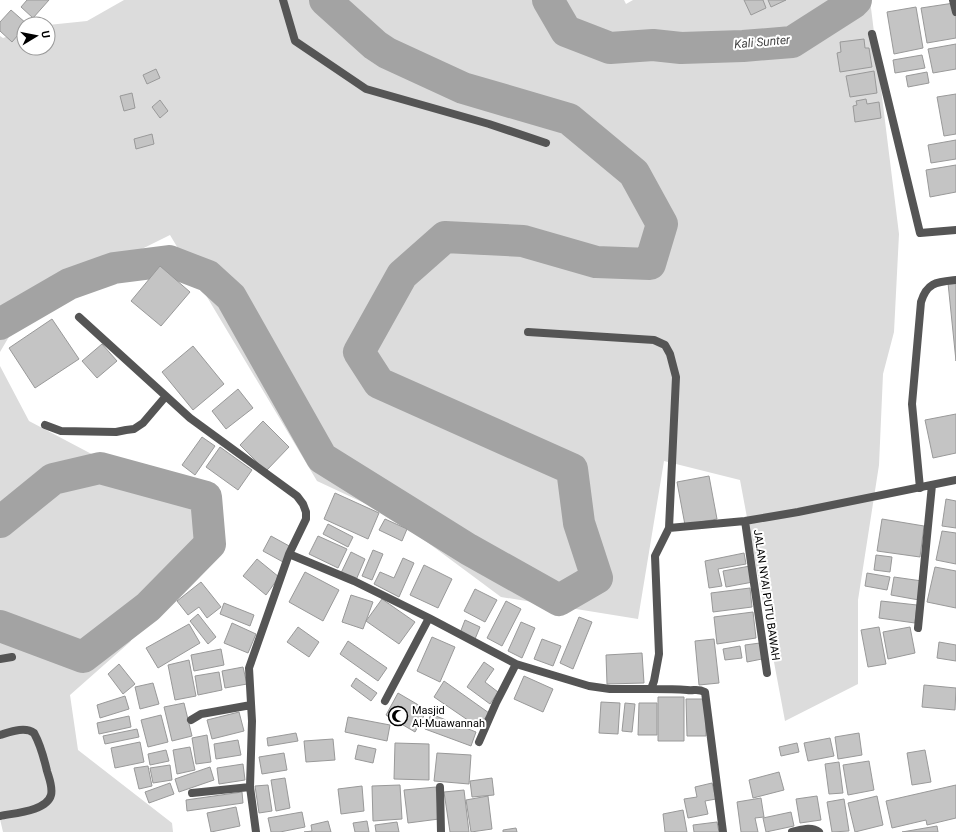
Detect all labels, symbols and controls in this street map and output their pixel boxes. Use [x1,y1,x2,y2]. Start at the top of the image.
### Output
north arrow [16,16,56,56]
text: U [38,30,52,39]
water label: Kali Sunter [734,32,792,51]
street label: JALAN NYAI PUTU BAWAH [751,529,782,661]
place label: Masjid Al-Muawannah [412,704,485,730]
mosque icon: Masjid Al-Muawannah [387,705,409,727]

